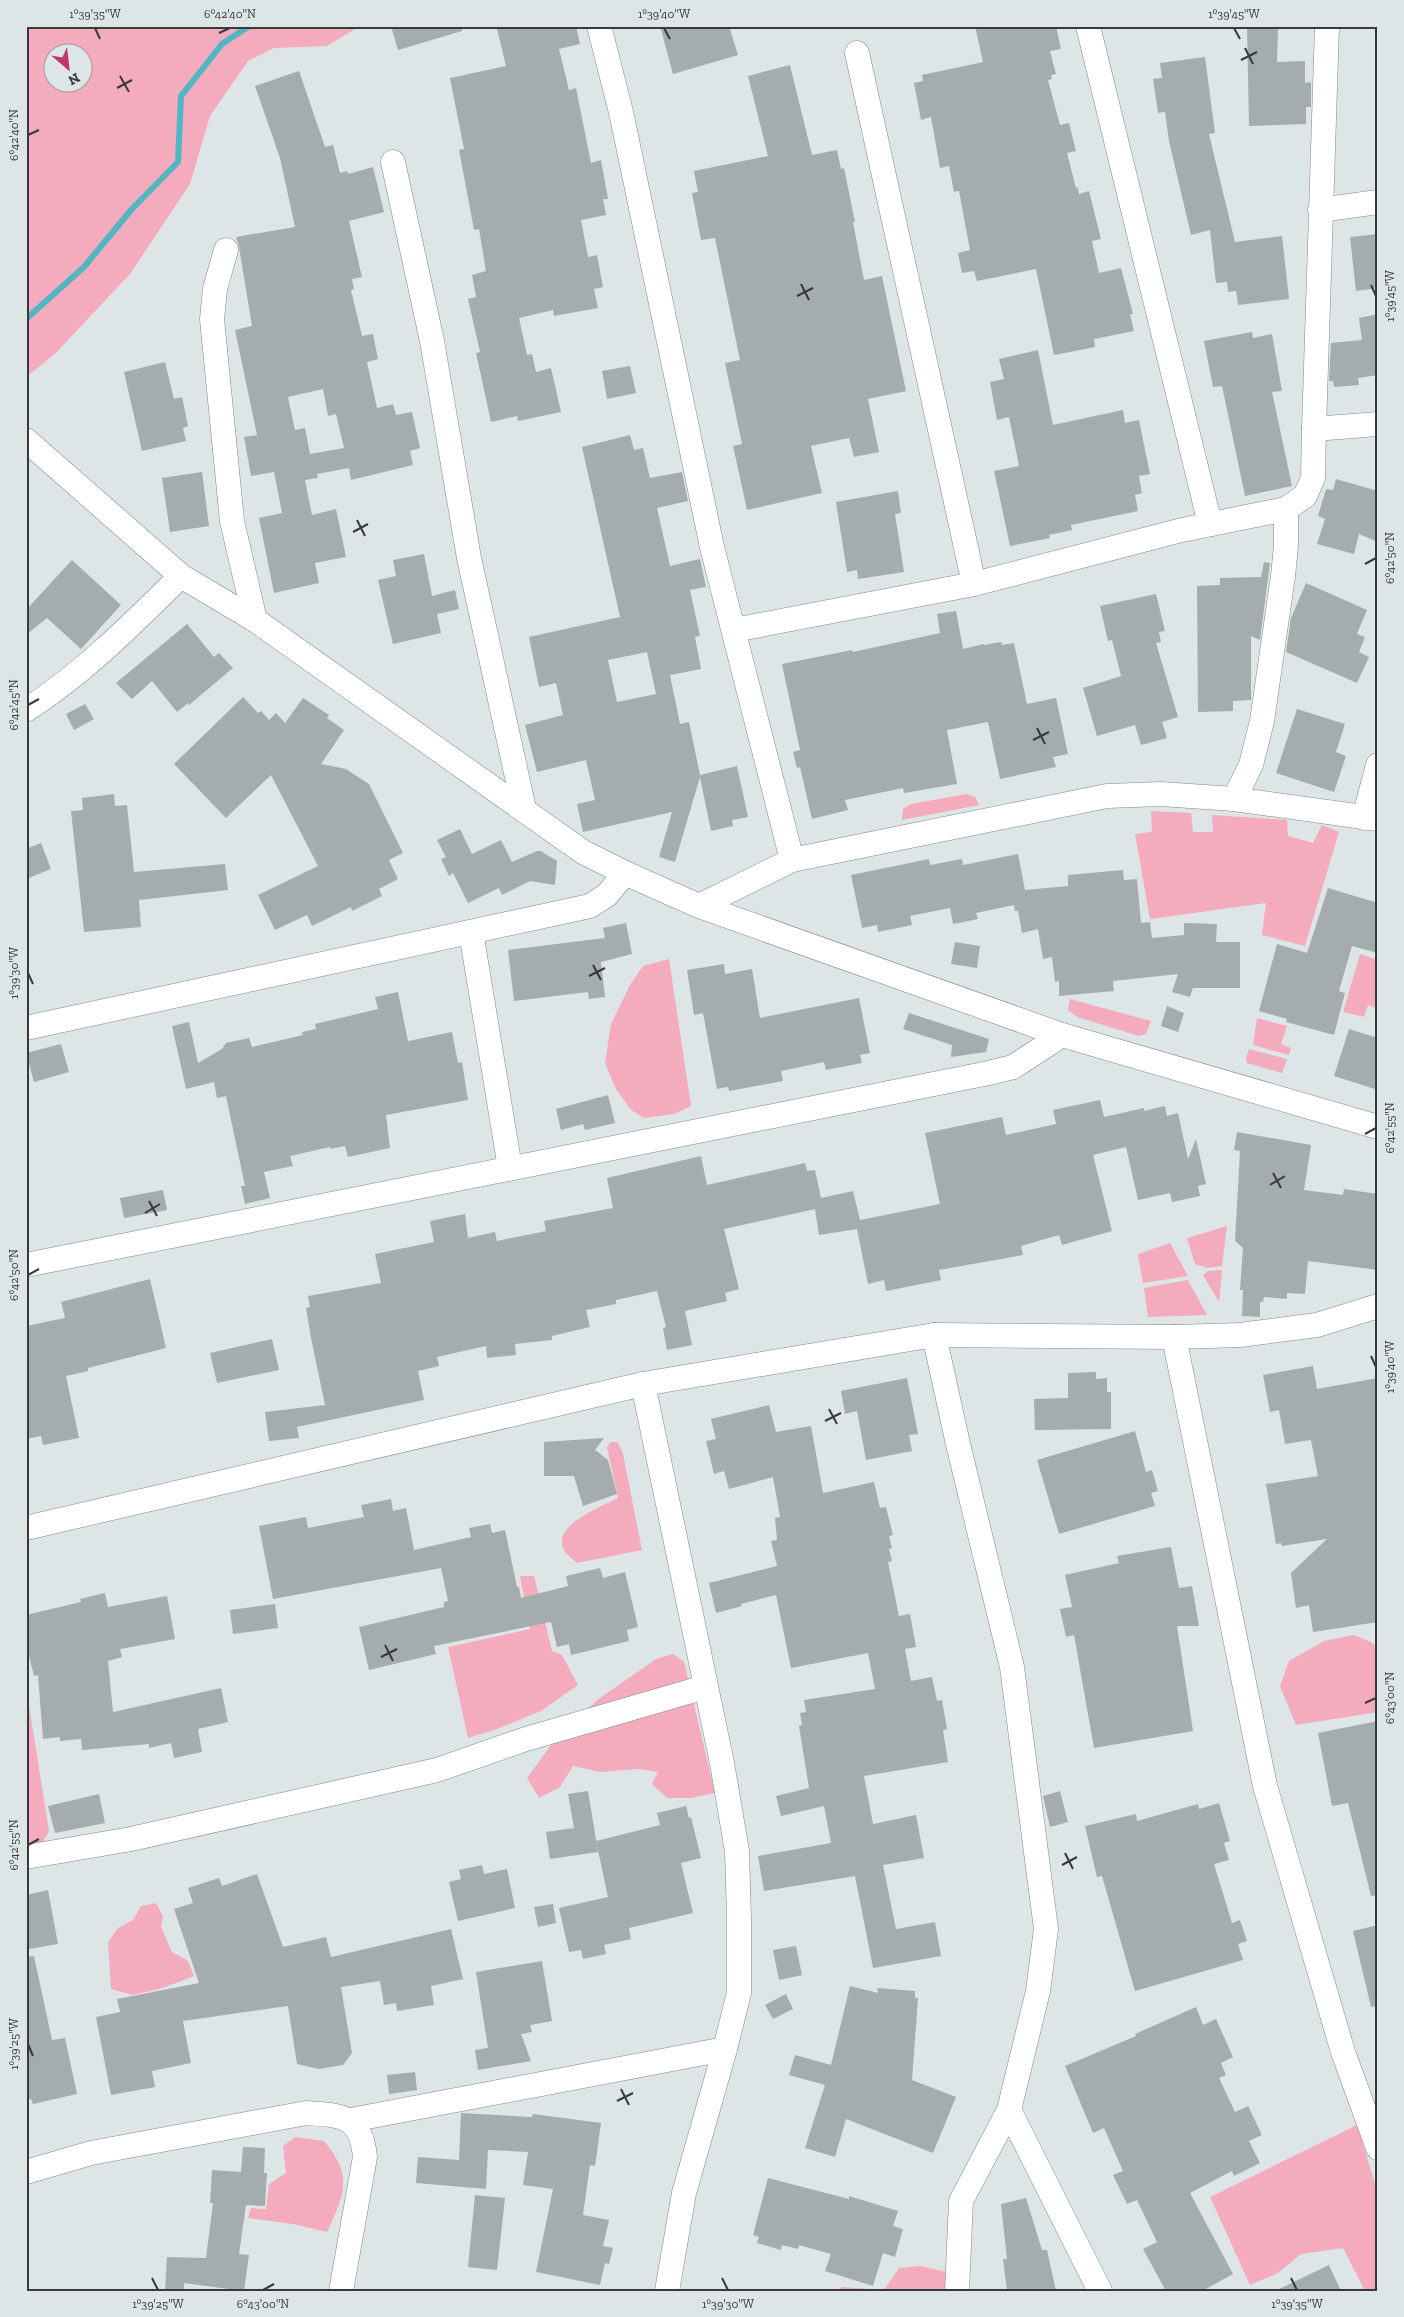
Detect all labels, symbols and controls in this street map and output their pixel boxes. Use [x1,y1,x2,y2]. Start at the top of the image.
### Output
text: 1°39'35"W [69,7,121,21]
text: 6°42'40"N [204,7,256,21]
text: 1°39'40"W [638,7,691,21]
text: 1°39'45"W [1208,7,1261,21]
north arrow [42,42,92,92]
text: N [65,69,83,89]
text: 6°42'40"N [7,109,21,161]
text: 1°39'45"W [1383,269,1397,322]
text: 6°42'50"N [1383,532,1397,584]
text: 6°42'45"N [7,679,21,731]
text: 1°39'30"W [7,946,21,999]
text: 6°42'55"N [1383,1102,1397,1154]
text: 6°42'50"N [7,1249,21,1301]
text: 1°39'40"W [1383,1340,1397,1393]
text: 6°43'00"N [1383,1672,1397,1724]
text: 6°42'55"N [7,1819,21,1871]
text: 1°39'25"W [7,2017,21,2070]
text: 1°39'25"W [132,2297,185,2311]
text: 6°43'00"N [237,2297,289,2311]
text: 1°39'30"W [702,2297,755,2311]
text: 1°39'35"W [1271,2297,1323,2311]

